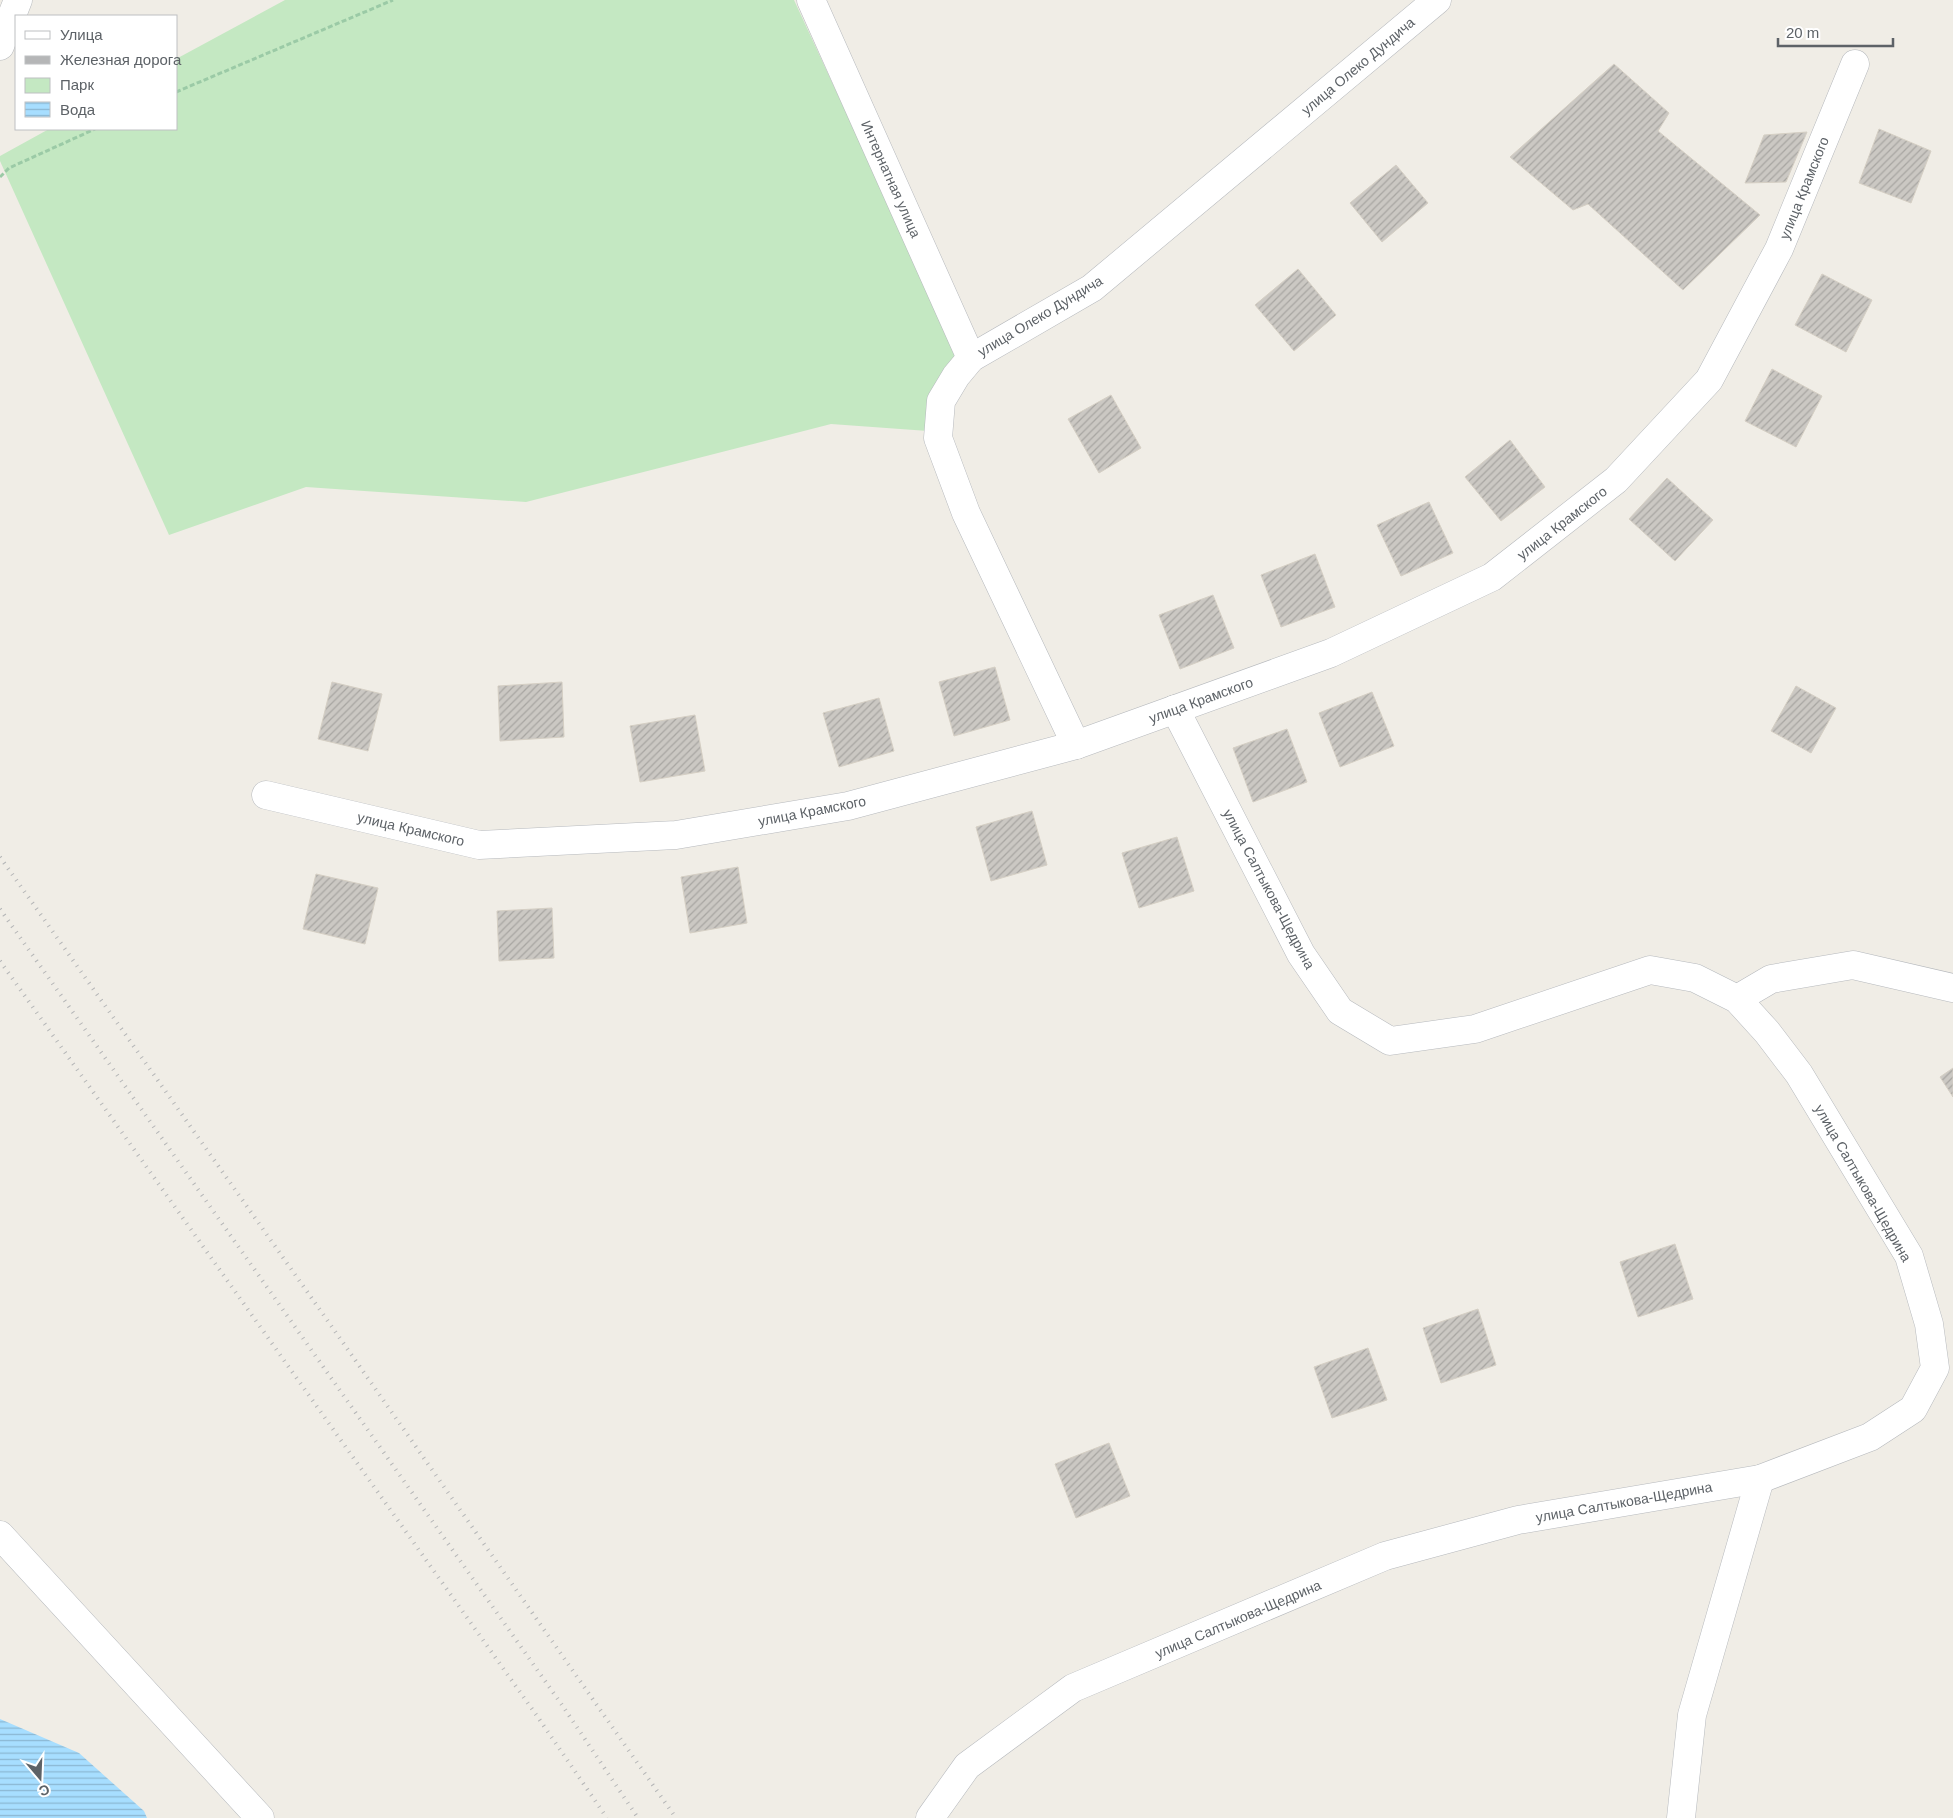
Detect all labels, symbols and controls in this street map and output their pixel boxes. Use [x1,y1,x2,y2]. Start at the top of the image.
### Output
street label: улица Олеко Дундича [1298,14,1418,118]
legend [15,15,178,130]
scale bar [1778,15,1893,47]
text: 20 m [1786,24,1819,41]
text: Улица [60,26,103,43]
text: Железная дорога [60,51,182,68]
text: Парк [60,76,94,93]
text: Вода [60,101,96,118]
street label: Интернатная улица [858,118,924,240]
street label: улица Крамского [1776,134,1832,242]
street label: улица Олеко Дундича [975,272,1105,360]
street label: улица Крамского [1514,483,1610,563]
street label: улица Крамского [1147,674,1255,726]
street label: улица Крамского [757,793,867,829]
street label: улица Салтыкова-Щедрина [1220,806,1318,972]
street label: улица Крамского [356,809,466,849]
street label: улица Салтыкова-Щедрина [1811,1102,1915,1265]
street label: улица Салтыкова-Щедрина [1535,1479,1714,1525]
street label: улица Салтыкова-Щедрина [1153,1577,1324,1661]
north arrow [15,1753,65,1803]
text: С [37,1781,52,1800]

